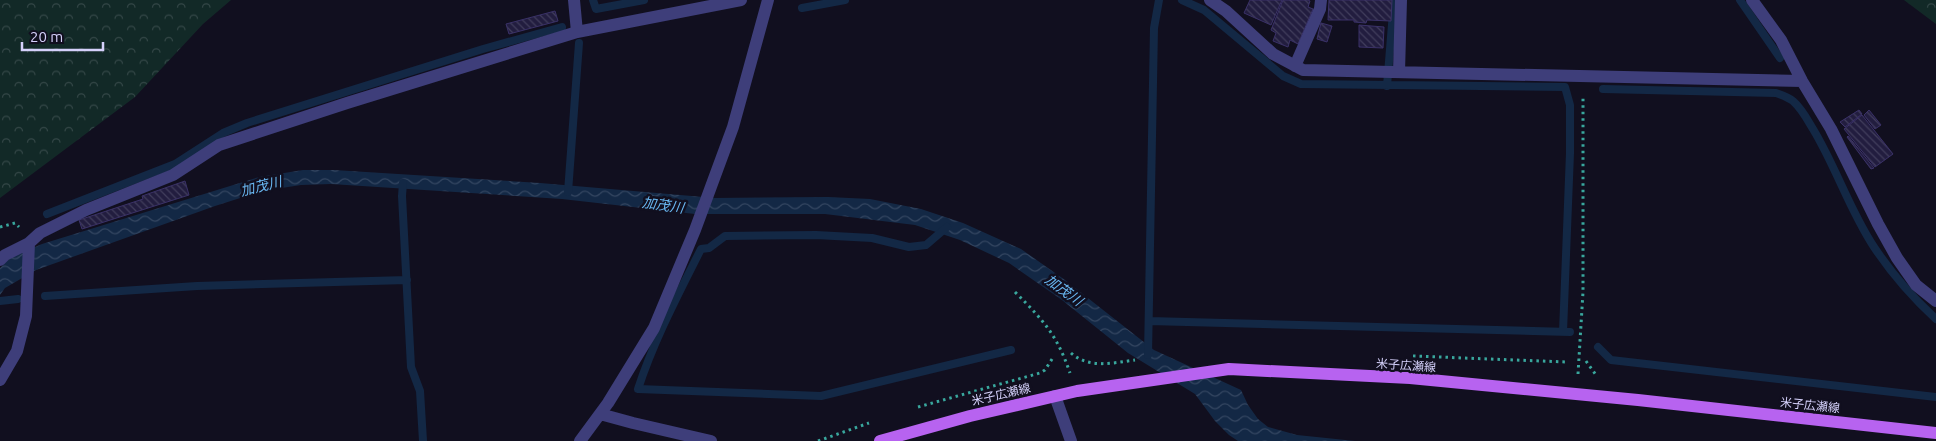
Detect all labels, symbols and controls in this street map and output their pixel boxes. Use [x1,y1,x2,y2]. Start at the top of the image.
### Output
scale bar [22,20,104,52]
text: 20 m [30,28,63,45]
water label: 加茂川 [239,173,285,199]
water label: 加茂川 [641,194,687,216]
water label: 加茂川 [1042,271,1087,310]
street label: 米子広瀬線 [1376,356,1436,374]
street label: 米子広瀬線 [970,381,1032,407]
street label: 米子広瀬線 [1779,395,1841,415]

